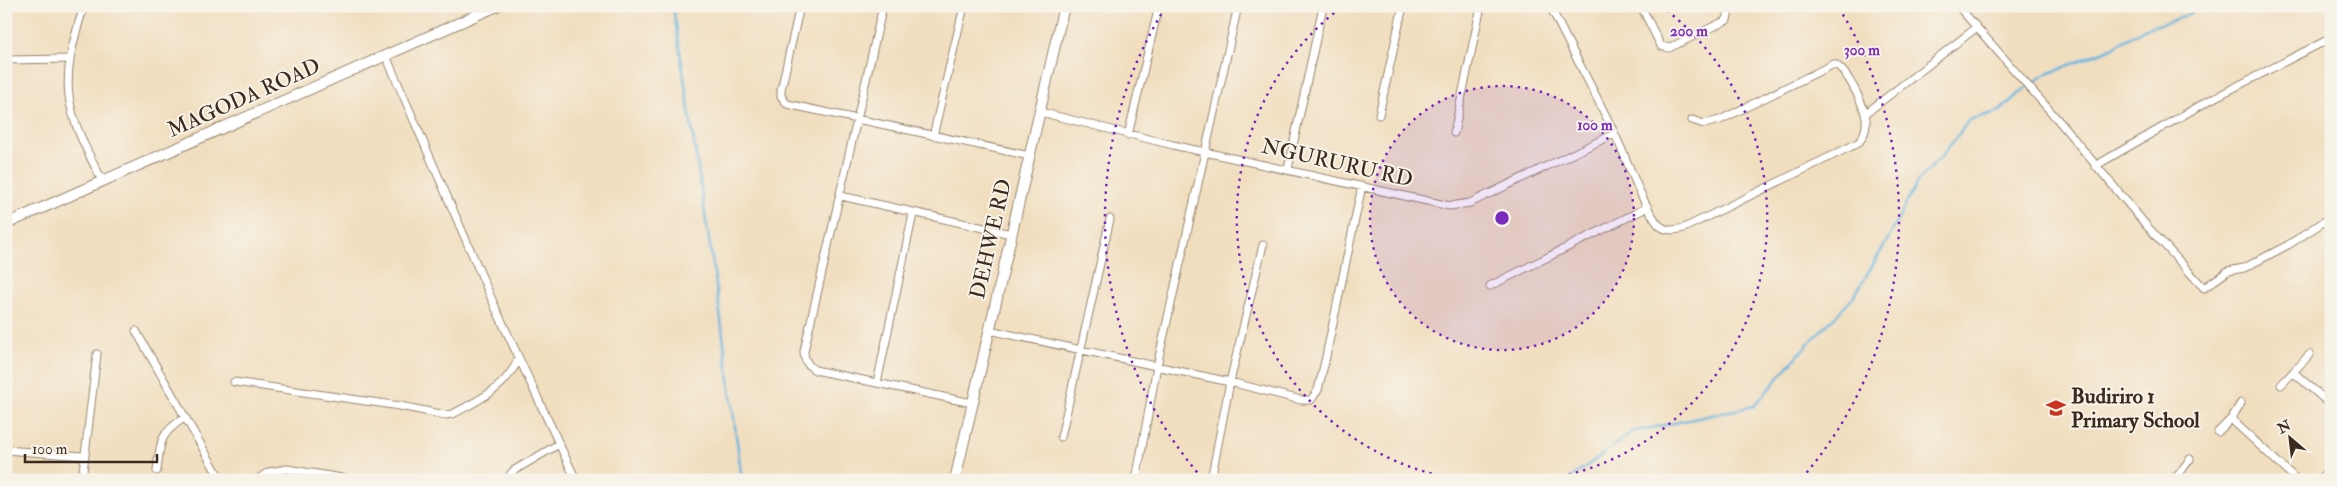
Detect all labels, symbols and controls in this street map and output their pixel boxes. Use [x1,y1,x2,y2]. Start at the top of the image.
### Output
text: 200 m [1670,22,1708,41]
text: 300 m [1844,41,1880,60]
street label: MAGODA ROAD [163,52,325,144]
text: 100 m [1577,116,1613,135]
street label: NGURURU RD [1259,132,1415,194]
street label: DEHWE RD [964,176,1018,302]
centre of rings [1493,209,1511,227]
place label: Budiriro 1 Primary School [2071,383,2200,434]
school or university icon: Budiriro 1 Primary School [2045,397,2067,419]
north arrow [2264,414,2314,464]
text: N [2274,416,2294,438]
scale bar [25,431,158,463]
text: 100 m [32,440,68,459]

